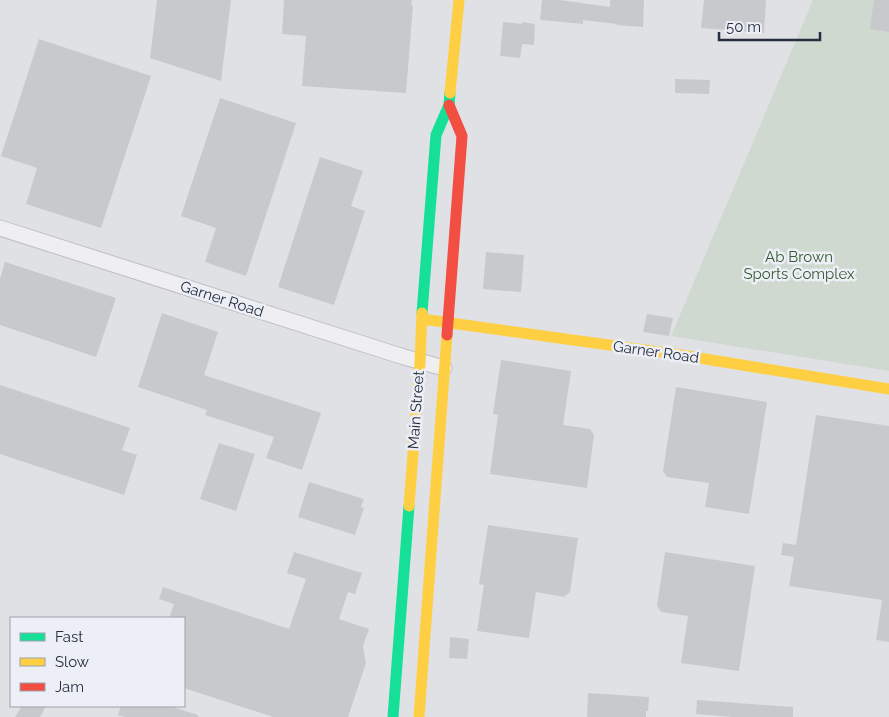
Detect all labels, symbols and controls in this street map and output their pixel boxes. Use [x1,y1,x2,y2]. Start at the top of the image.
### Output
scale bar [719,10,820,42]
text: 50 m [726,18,761,36]
park label: Ab Brown Sports Complex [743,248,855,283]
street label: Garner Road [178,277,266,321]
street label: Garner Road [612,337,700,367]
street label: Main Street [404,370,428,450]
legend [10,617,185,707]
text: Fast [55,628,83,646]
text: Slow [55,653,89,671]
text: Jam [55,678,84,696]

